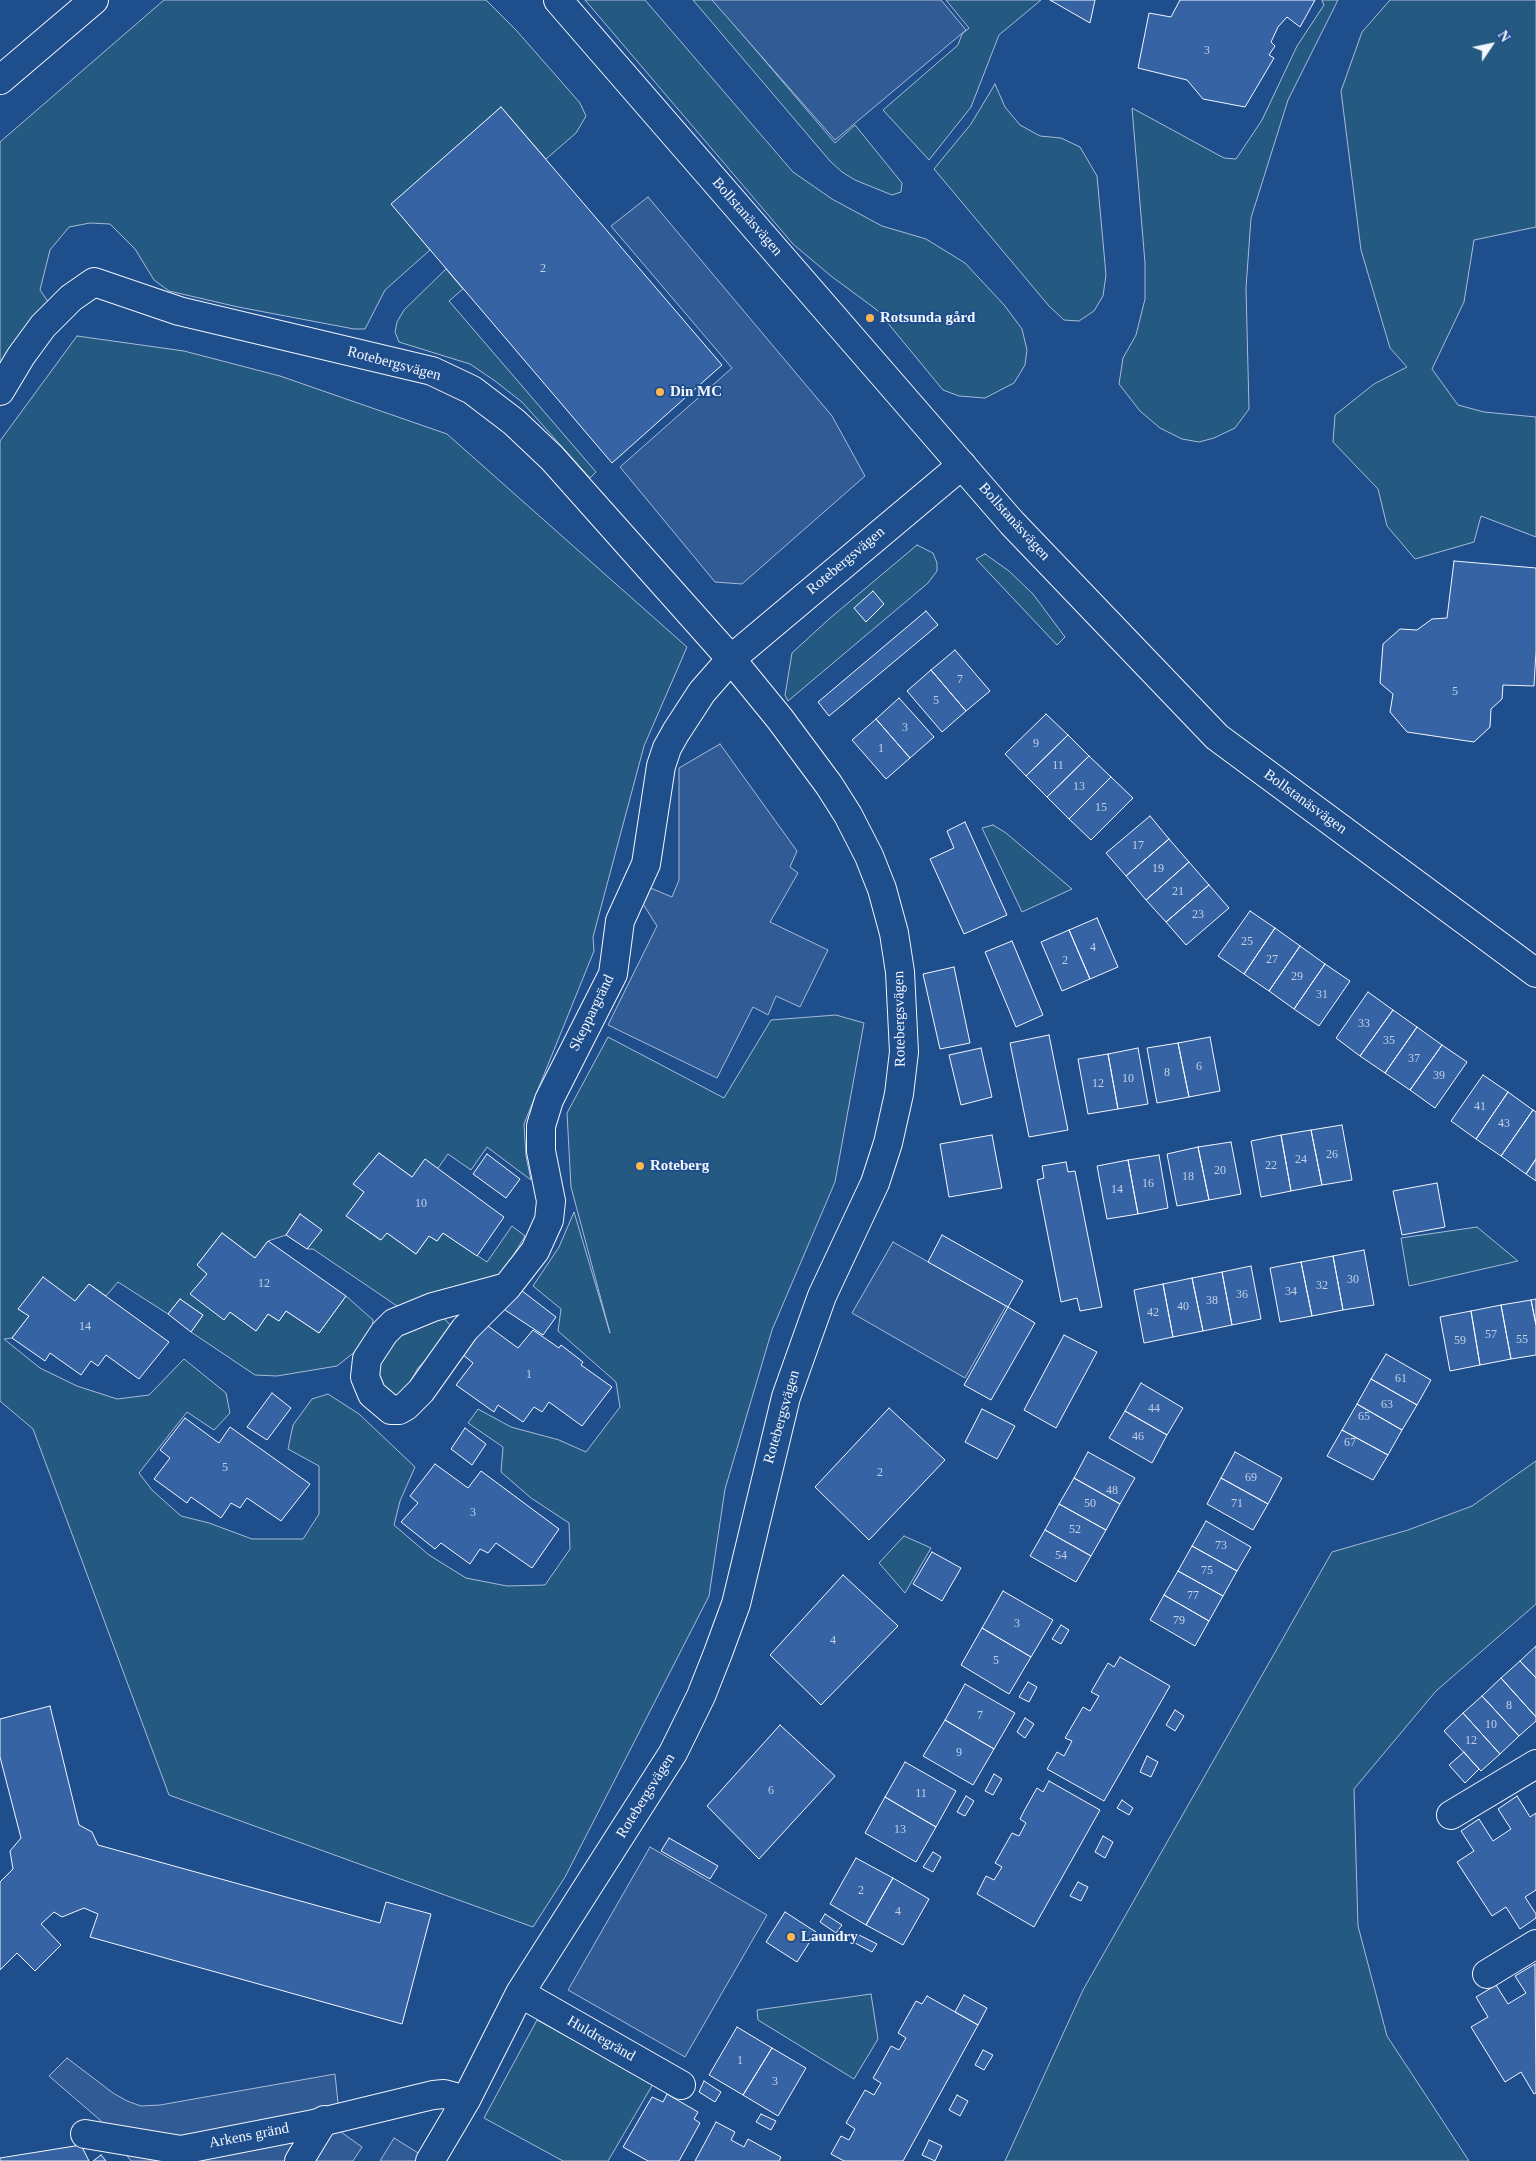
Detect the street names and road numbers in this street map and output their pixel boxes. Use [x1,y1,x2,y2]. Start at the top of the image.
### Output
street label: Bollstanäsvägen [708,174,786,260]
street label: Rotebergsvägen [345,343,443,385]
street label: Bollstanäsvägen [974,479,1054,565]
street label: Rotebergsvägen [803,523,889,599]
street label: Bollstanäsvägen [1260,766,1350,838]
street label: Rotebergsvägen [890,971,910,1067]
street label: Skeppargränd [566,972,618,1054]
street label: Rotebergsvägen [760,1368,804,1466]
street label: Rotebergsvägen [613,1750,679,1842]
street label: Huldregränd [564,2012,638,2066]
street label: Arkens gränd [207,2119,291,2153]

